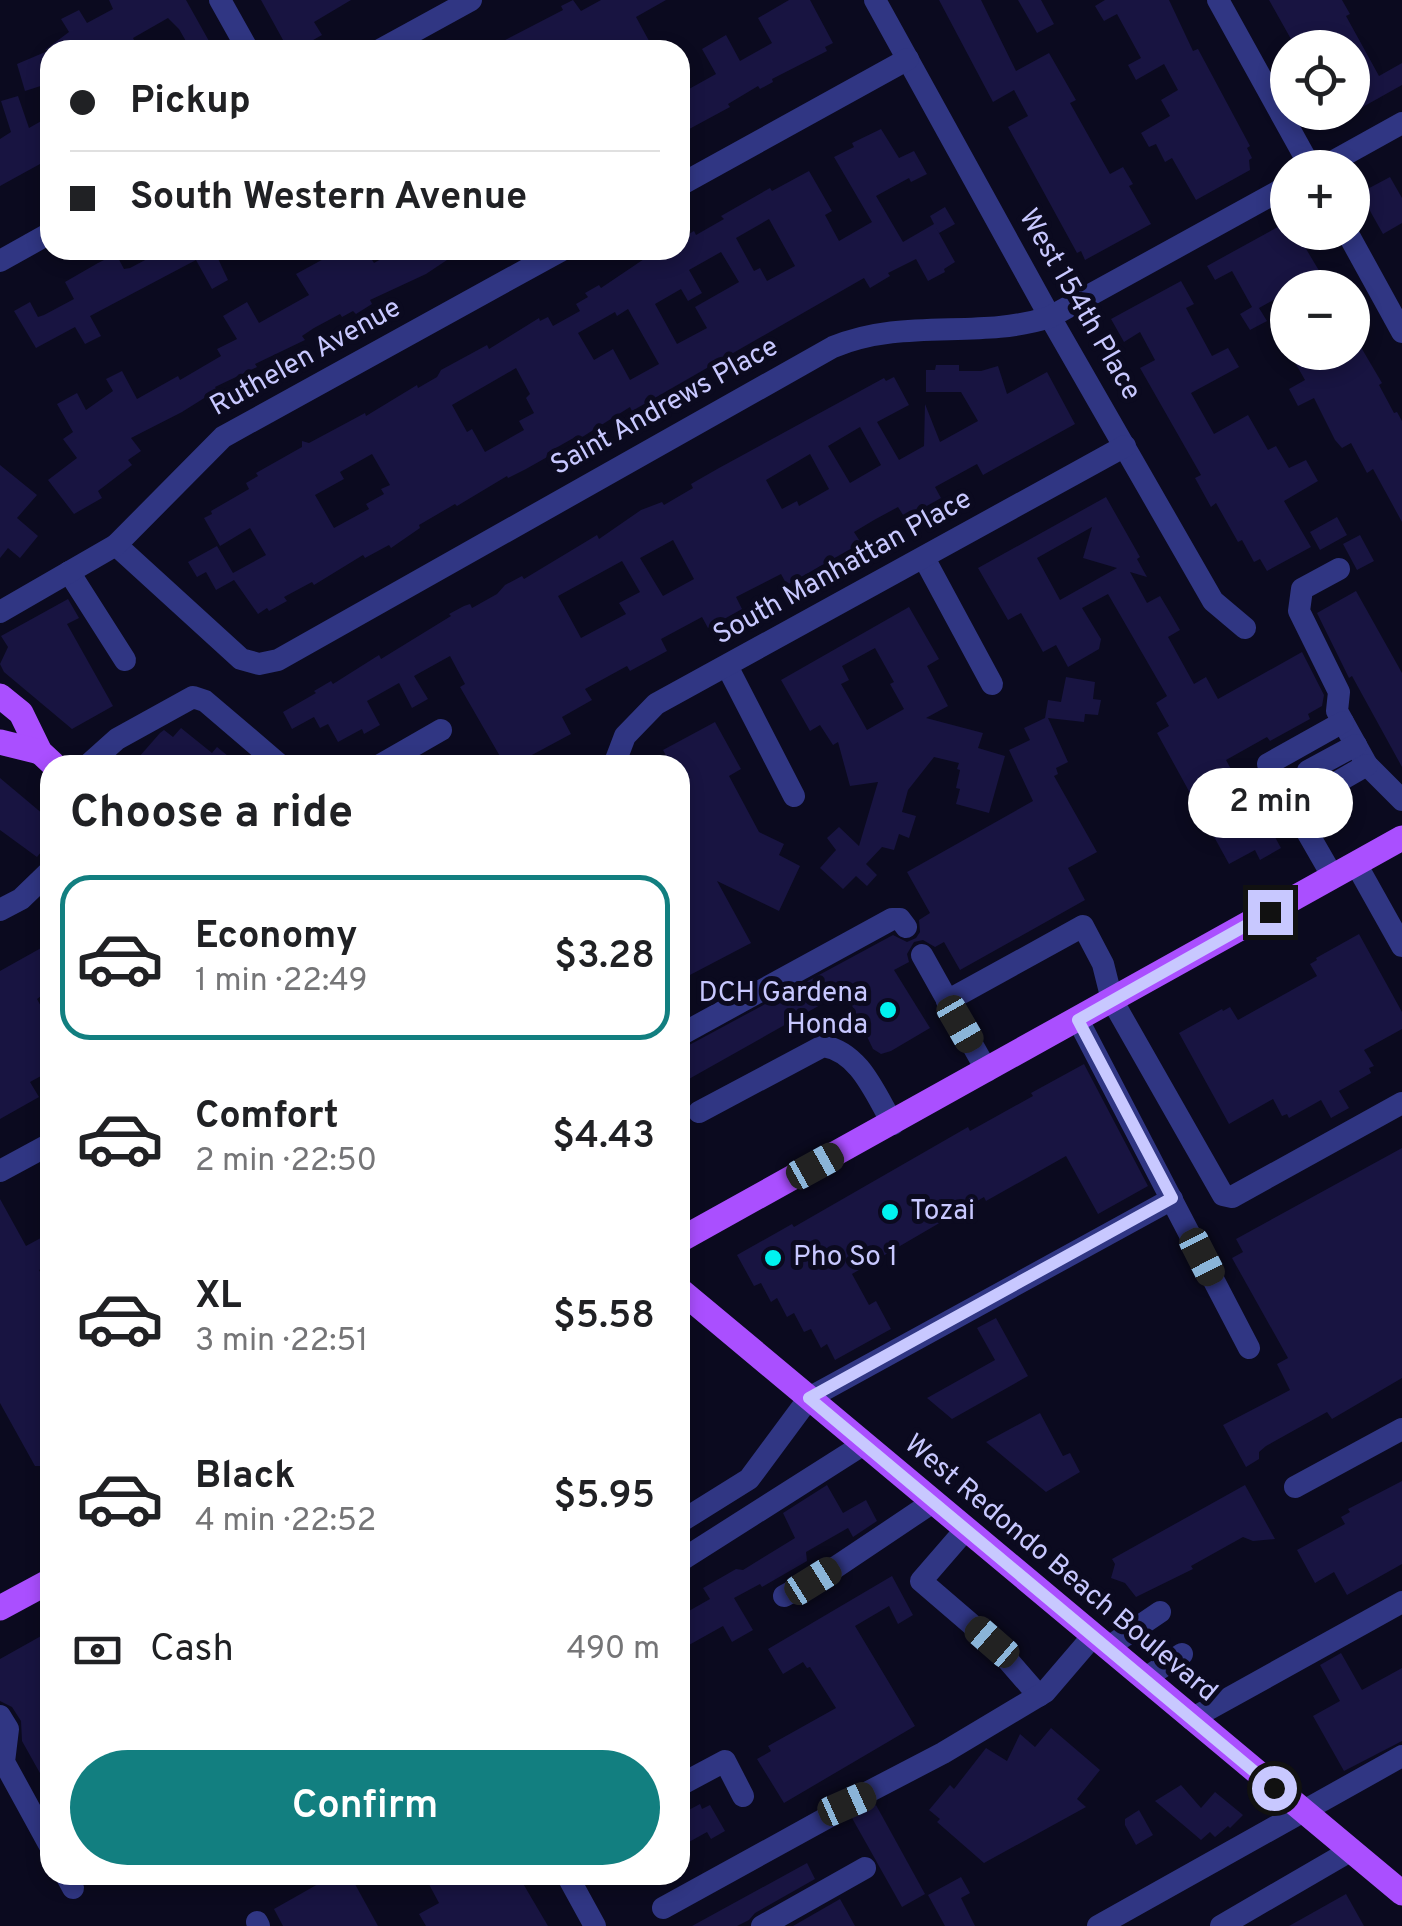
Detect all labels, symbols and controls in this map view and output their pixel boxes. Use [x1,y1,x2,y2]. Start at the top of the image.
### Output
map controls [1270,30,1370,370]
button: locate [1270,30,1370,130]
text: Pickup [130,78,251,127]
button: + [1270,150,1370,250]
text: South Western Avenue [130,174,527,223]
street label: West 154th Place [1010,203,1148,407]
button: − [1270,270,1370,370]
street label: Ruthelen Avenue [204,291,408,425]
street label: Saint Andrews Place [545,329,785,485]
street label: South Manhattan Place [707,482,979,654]
callout: 2 min [1188,767,1352,837]
text: 2 min [1229,783,1312,823]
text: Choose a ride [70,786,353,843]
route end [1248,890,1293,935]
icon: car [75,913,165,1003]
text: Economy [195,913,357,962]
text: $3.28 [554,933,655,982]
text: 1 min · 22:49 [195,962,368,1002]
place label: DCH Gardena Honda [699,976,868,1044]
car [932,991,988,1057]
marker: DCH Gardena Honda [877,999,899,1021]
icon: car [75,1093,165,1183]
text: Comfort [195,1093,339,1142]
text: $4.43 [552,1113,655,1162]
car [781,1138,849,1194]
text: 2 min · 22:50 [195,1142,377,1182]
place label: Tozai [910,1194,975,1230]
marker: Tozai [879,1201,901,1223]
car [1175,1223,1229,1291]
place label: Pho So 1 [793,1240,898,1276]
marker: Pho So 1 [762,1247,784,1269]
icon: car [75,1273,165,1363]
text: XL [195,1273,242,1322]
text: $5.58 [553,1293,655,1342]
text: 3 min · 22:51 [195,1322,368,1362]
street label: West Redondo Beach Boulevard [896,1427,1224,1711]
icon: car [75,1453,165,1543]
text: Black [195,1453,295,1502]
text: $5.95 [553,1473,655,1522]
text: 4 min · 22:52 [195,1502,376,1542]
car [780,1552,846,1610]
car [960,1611,1024,1673]
icon: cash [70,1623,125,1678]
text: Cash [150,1626,234,1675]
text: 490 m [567,1630,660,1670]
button: Confirm [70,1750,660,1865]
route start [1252,1766,1297,1811]
car [813,1778,881,1830]

